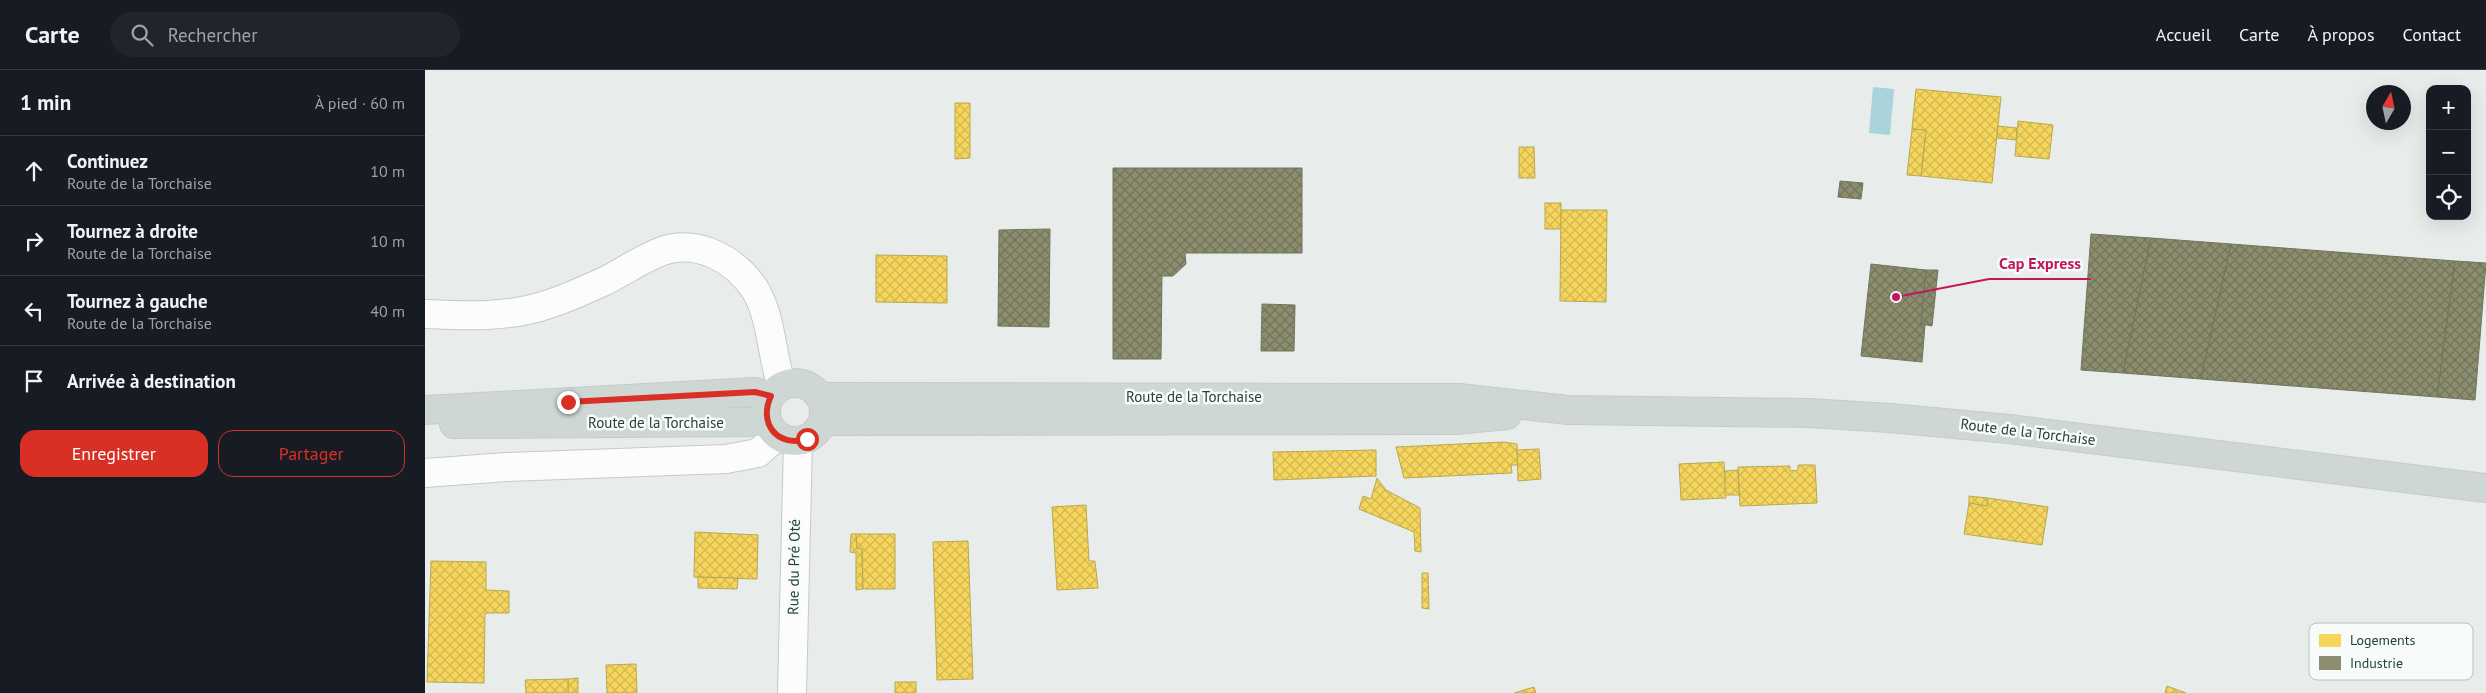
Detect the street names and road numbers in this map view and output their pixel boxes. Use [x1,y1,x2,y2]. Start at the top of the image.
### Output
street label: Route de la Torchaise [1126,387,1262,406]
street label: Route de la Torchaise [588,413,724,432]
street label: Route de la Torchaise [1959,414,2097,449]
street label: Rue du Pré Oté [783,519,804,615]

